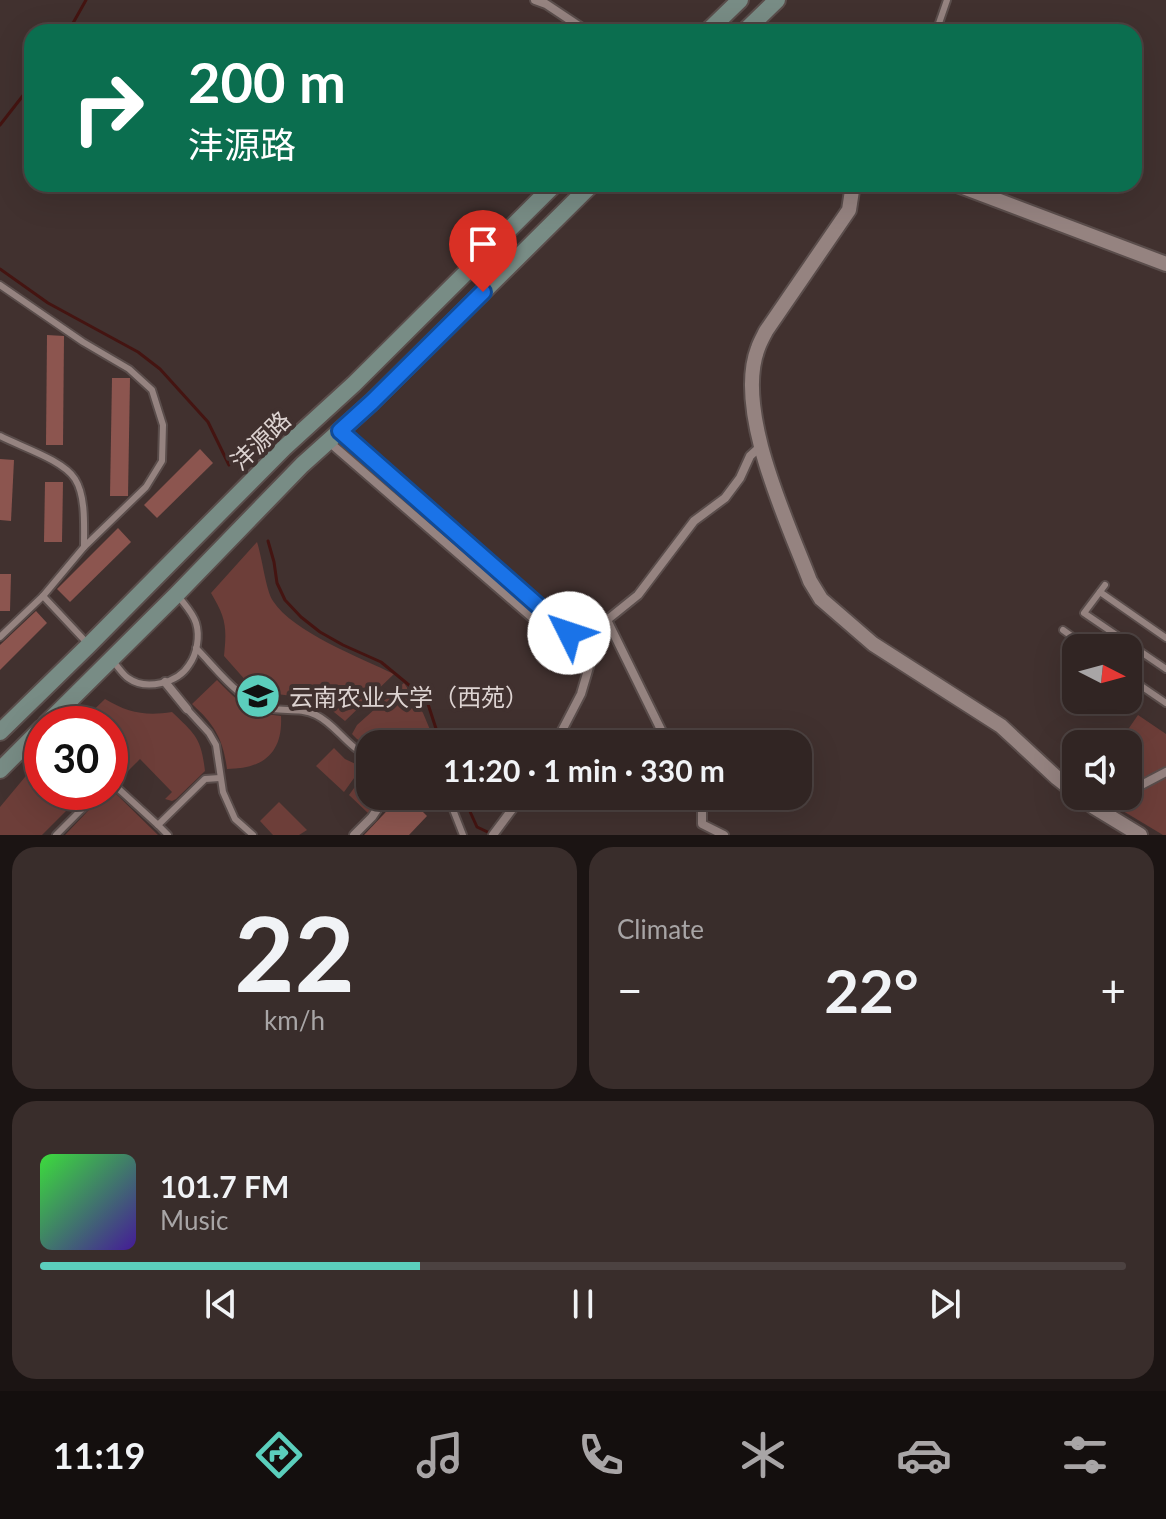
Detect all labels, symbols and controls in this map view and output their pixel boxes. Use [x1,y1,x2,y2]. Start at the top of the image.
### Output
text: 200 m [188,48,346,115]
icon: right [56,56,160,160]
text: 沣源路 [188,122,296,166]
pin [449,210,517,292]
icon: arrive [461,222,505,266]
street label: 沣源路 [224,405,296,475]
position arrow [527,591,611,675]
north arrow [1062,634,1142,714]
map controls [1062,634,1142,810]
school or university icon: 云南农业大学（西苑） [234,672,282,720]
place label: 云南农业大学（西苑） [289,682,529,711]
speed limit sign: 30 [24,706,128,810]
button: sound [1062,730,1142,810]
text: 11:20 · 1 min · 330 m [443,752,725,788]
text: 22 [234,889,355,1014]
text: Climate [617,913,704,945]
text: 22° [824,954,919,1026]
text: − [617,964,643,1016]
text: + [1100,964,1126,1016]
text: km/h [264,1004,325,1036]
text: 101.7 FM [160,1168,289,1204]
text: Music [160,1204,228,1236]
icon: previous [199,1282,243,1326]
icon: pause [561,1282,605,1326]
icon: next [923,1282,967,1326]
icon: directions [251,1427,307,1483]
icon: music [412,1427,468,1483]
icon: phone [573,1427,629,1483]
icon: climate [735,1427,791,1483]
icon: car [896,1427,952,1483]
icon: filters [1057,1427,1113,1483]
text: 11:19 [53,1433,145,1477]

